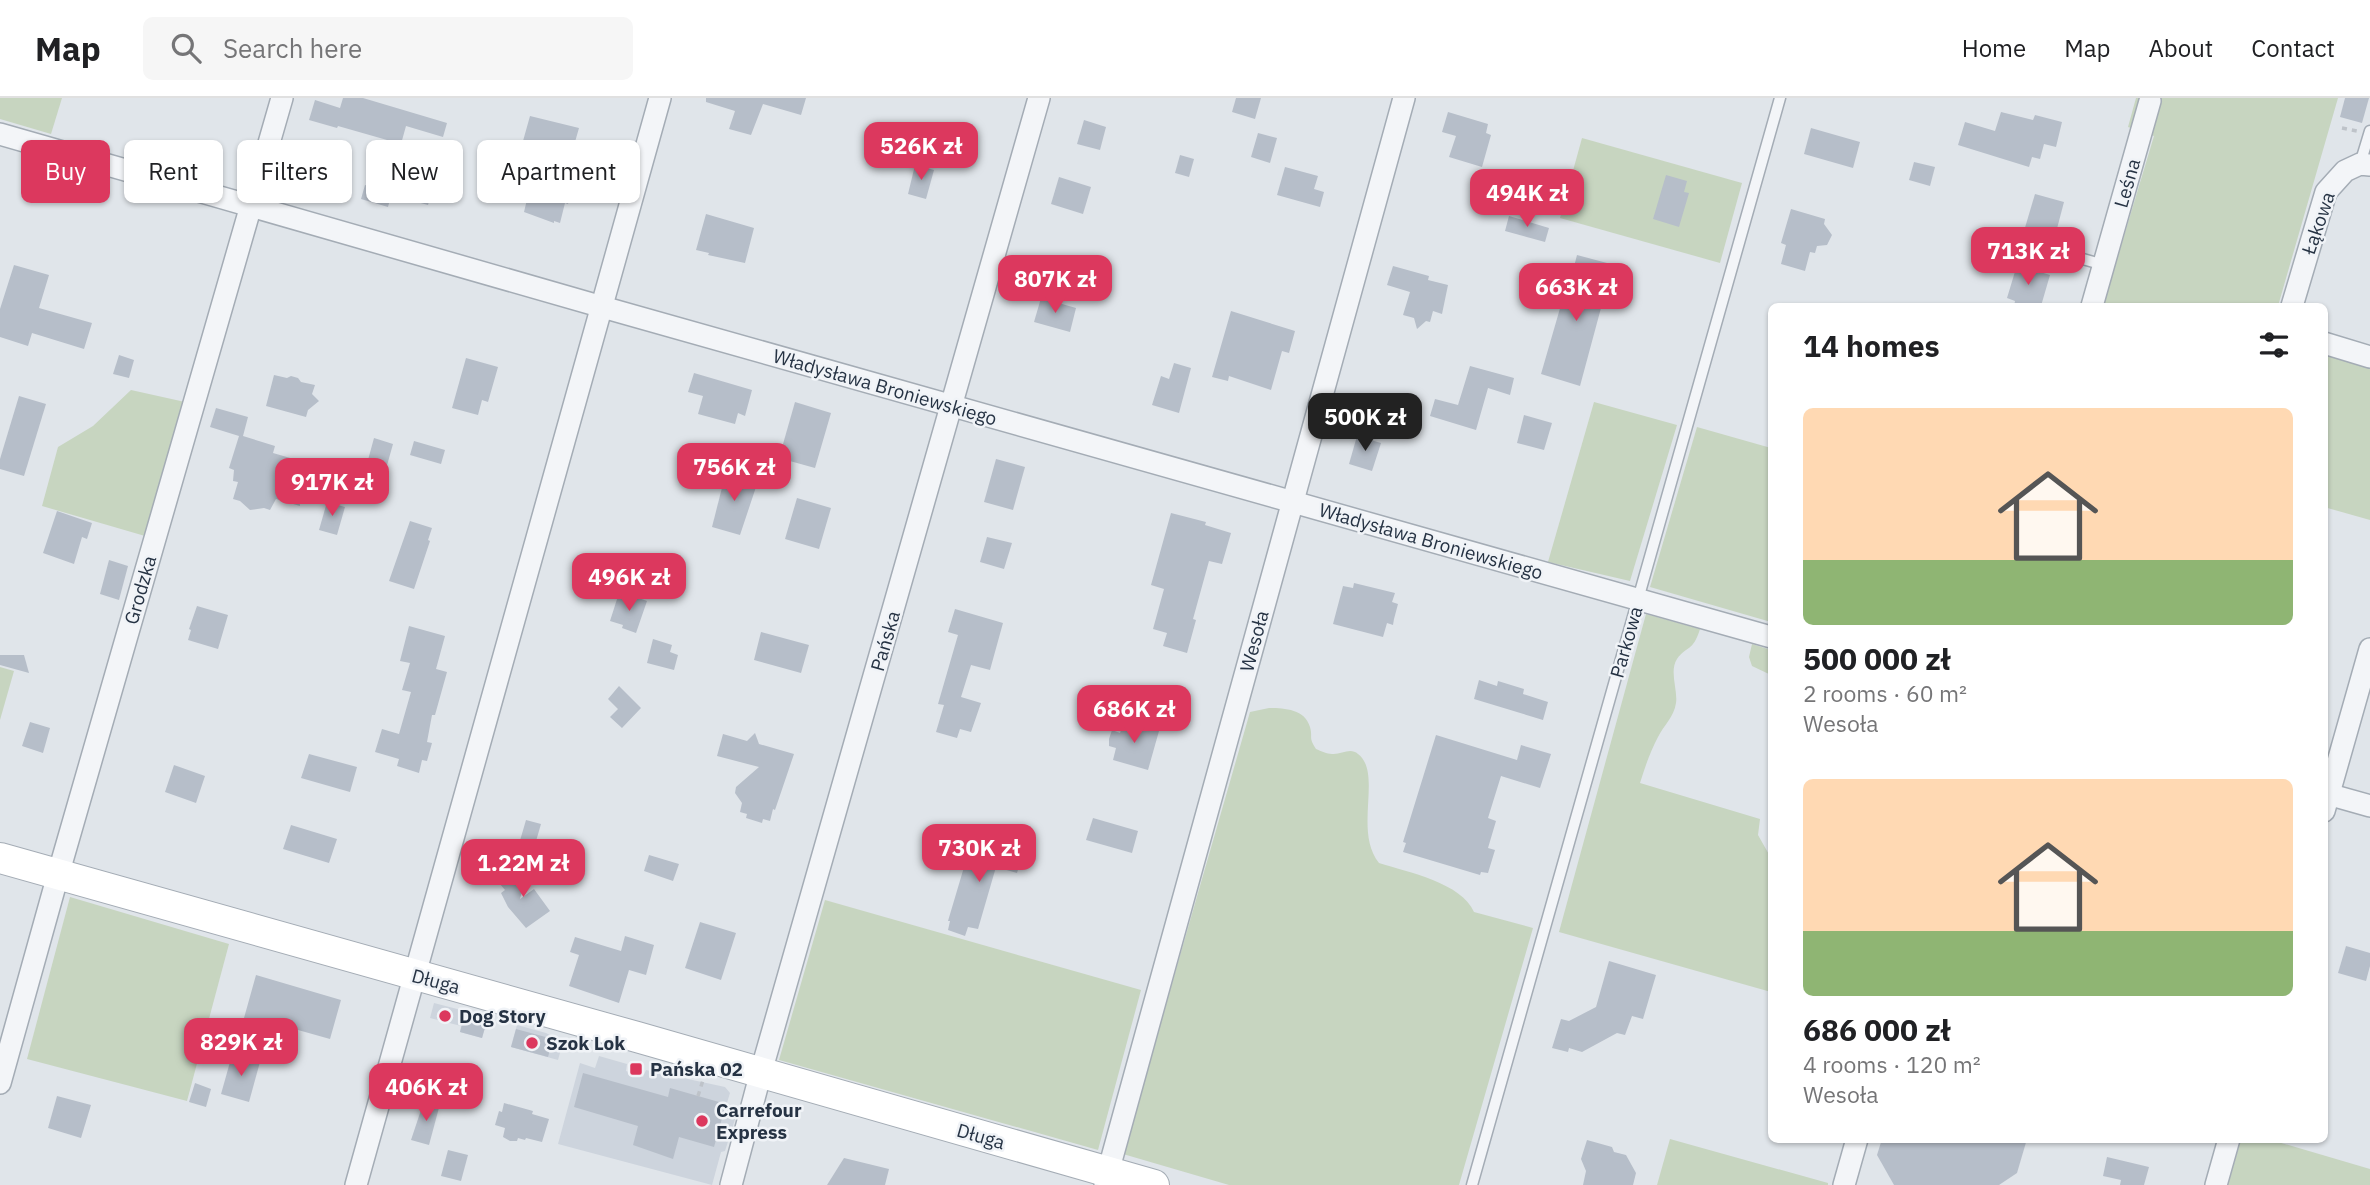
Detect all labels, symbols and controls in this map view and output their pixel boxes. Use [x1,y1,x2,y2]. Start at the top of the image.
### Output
search box [143,17,633,80]
text: Map [35,27,101,70]
icon: search [167,29,205,67]
text: Search here [223,31,362,65]
text: Home [1962,32,2026,64]
text: Map [2064,32,2110,64]
text: About [2148,32,2213,64]
text: Contact [2251,32,2335,64]
pin: 526K zł [856,122,986,182]
text: 526K zł [880,130,962,160]
chip: Buy [21,140,110,203]
chip: Rent [124,140,223,203]
chip: Filters [237,140,352,203]
chip: New [366,140,463,203]
chip: Apartment [477,140,640,203]
street label: Leśna [2109,156,2145,210]
pin: 494K zł [1462,170,1592,229]
text: 494K zł [1486,177,1568,207]
street label: Łąkowa [2296,189,2340,258]
pin: 713K zł [1963,228,2093,287]
text: 713K zł [1987,235,2069,265]
pin: 807K zł [990,256,1120,315]
text: 807K zł [1014,263,1096,293]
pin: 663K zł [1511,264,1641,323]
text: 663K zł [1535,271,1617,301]
text: 14 homes [1803,326,1940,365]
icon: filters [2255,326,2293,364]
street label: Władysława Broniewskiego [770,344,1000,430]
pin: 500K zł [1300,394,1430,453]
text: 500K zł [1324,401,1406,431]
pin: 756K zł [669,444,799,503]
text: 756K zł [693,451,775,481]
icon: home [1985,453,2111,579]
pin: 917K zł [267,458,397,518]
text: 917K zł [291,466,373,496]
street label: Władysława Broniewskiego [1316,498,1546,584]
street label: Grodzka [119,553,161,627]
pin: 496K zł [564,554,694,613]
text: 496K zł [588,561,670,591]
street label: Parkowa [1604,603,1648,681]
street label: Pańska [865,608,905,674]
street label: Wesoła [1234,608,1274,674]
text: 500 000 zł [1803,639,1950,678]
text: 2 rooms · 60 m² [1803,678,1967,708]
pin: 686K zł [1069,686,1199,745]
text: 686K zł [1093,693,1175,723]
text: Wesoła [1803,708,1879,738]
pin: 730K zł [914,824,1044,884]
icon: home [1985,824,2111,950]
text: 730K zł [938,832,1020,862]
pin: 1.22M zł [451,840,595,899]
text: 1.22M zł [477,847,569,877]
street label: Długa [409,963,463,999]
place label: Dog Story [459,1004,546,1028]
marker: Dog Story [437,1008,453,1024]
text: 686 000 zł [1803,1010,1950,1049]
pin: 829K zł [176,1018,306,1078]
text: 829K zł [200,1026,282,1056]
place label: Szok Lok [546,1031,625,1055]
marker: Szok Lok [524,1035,540,1051]
text: 4 rooms · 120 m² [1803,1049,1981,1079]
place label: Pańska 02 [650,1057,743,1081]
marker: Pańska 02 [628,1061,644,1077]
pin: 406K zł [361,1063,491,1123]
text: 406K zł [385,1071,467,1101]
text: Wesoła [1803,1079,1879,1109]
place label: Carrefour Express [716,1098,802,1144]
marker: Carrefour Express [694,1113,710,1129]
street label: Długa [954,1118,1008,1154]

